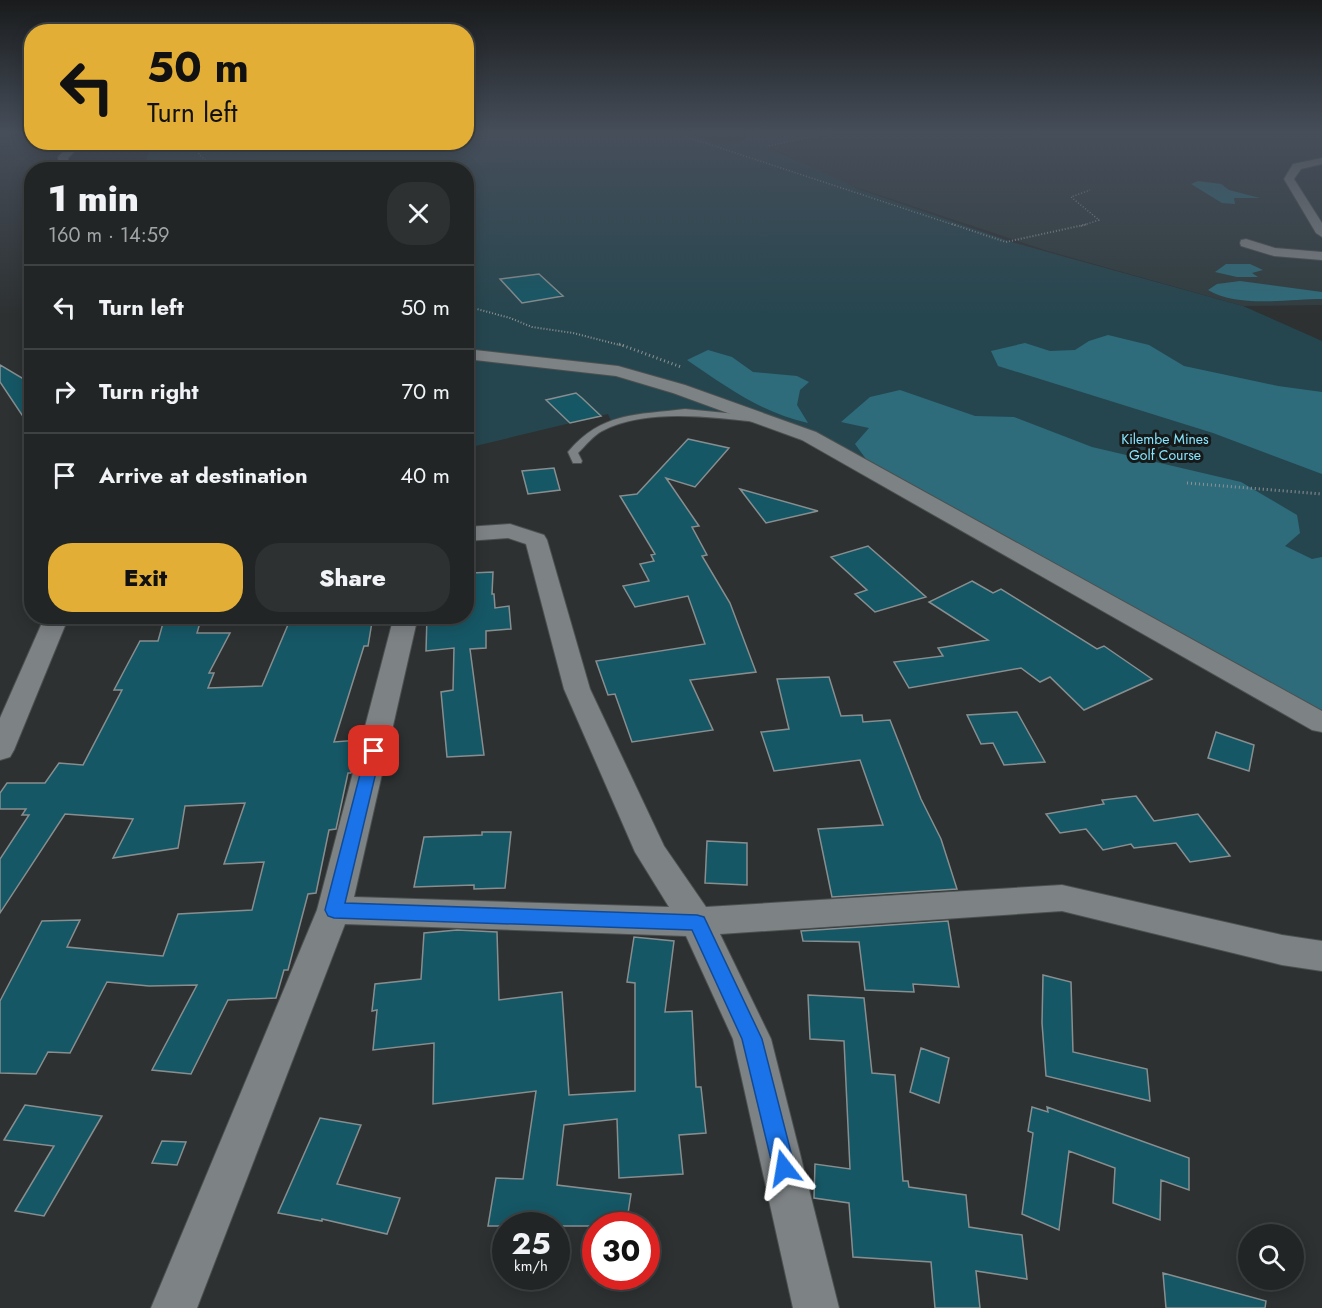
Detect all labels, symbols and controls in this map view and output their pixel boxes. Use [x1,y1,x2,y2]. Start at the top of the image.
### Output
text: 50 m [147,37,249,98]
icon: left [48,48,126,126]
text: Turn left [147,93,237,132]
text: 1 min [48,172,139,224]
button: close [387,182,450,245]
text: 160 m · 14:59 [48,221,170,250]
icon: left [48,291,81,324]
text: Turn left [99,291,184,323]
text: 50 m [401,291,450,323]
icon: right [48,375,81,408]
text: Turn right [99,375,199,407]
text: 70 m [401,375,450,407]
park label: Kilembe Mines Golf Course [1121,429,1209,465]
icon: arrive [48,459,81,492]
text: Arrive at destination [99,459,308,491]
text: 40 m [400,459,450,491]
button: Exit [48,543,243,612]
button: Share [255,543,450,612]
pin [348,725,399,776]
icon: arrive [357,734,390,767]
position arrow [752,1136,816,1200]
speed limit sign: 30 [582,1212,660,1290]
text: 25 [511,1222,551,1265]
map controls [1238,1224,1304,1290]
button: search [1238,1224,1304,1290]
text: km/h [514,1255,548,1277]

